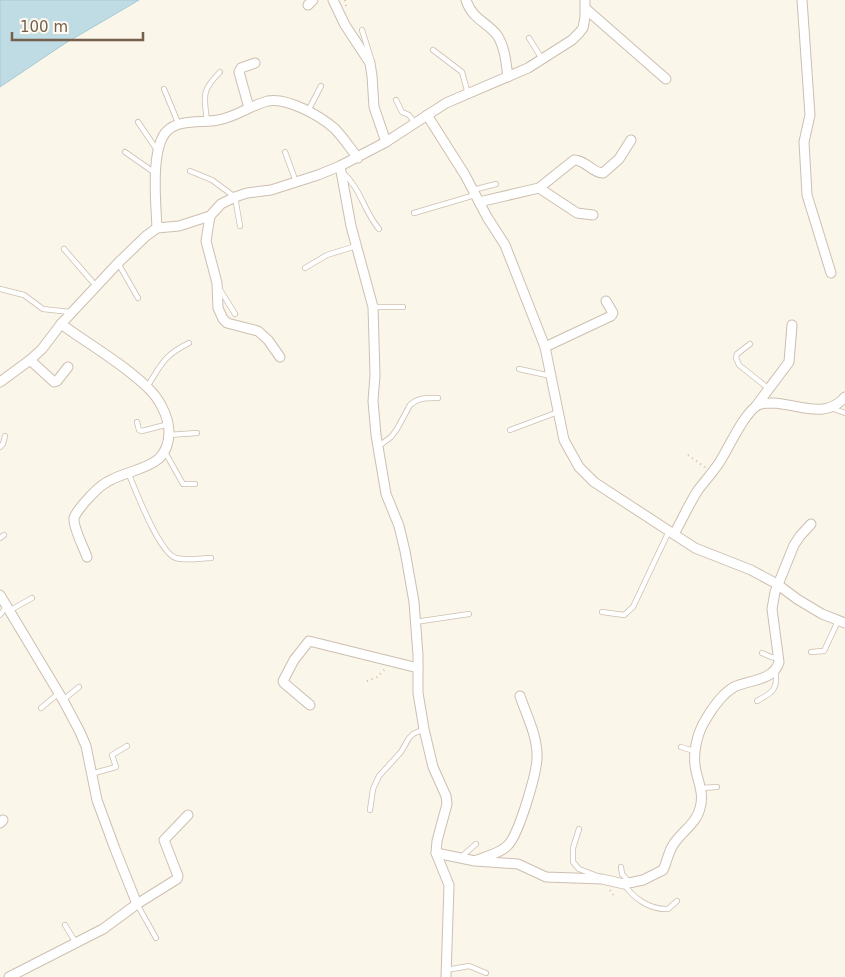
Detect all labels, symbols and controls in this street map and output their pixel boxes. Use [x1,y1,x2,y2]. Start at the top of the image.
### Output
scale bar [12,10,144,42]
text: 100 m [20,18,68,36]

